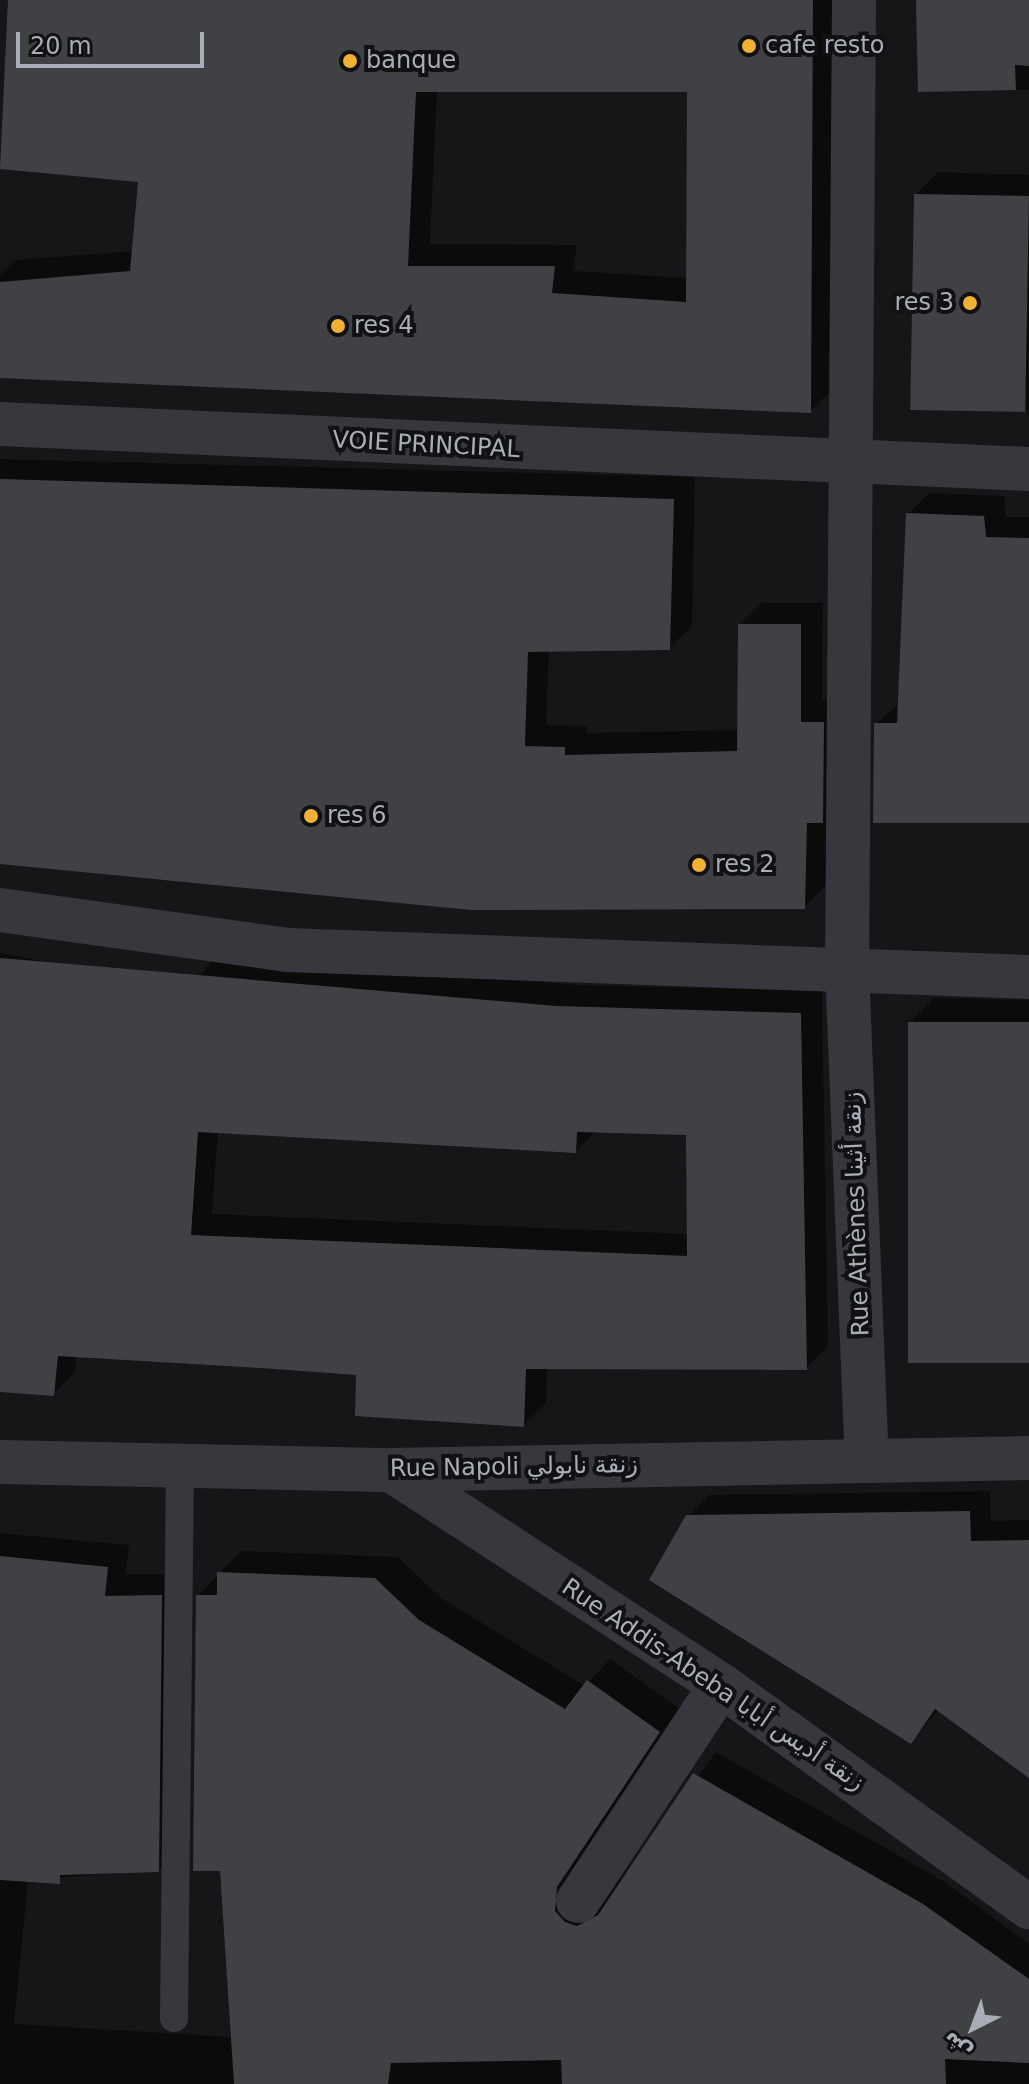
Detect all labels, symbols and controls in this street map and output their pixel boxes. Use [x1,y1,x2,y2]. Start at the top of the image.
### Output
scale bar [20,16,208,66]
text: 20 m [30,32,92,60]
place label: cafe resto [765,32,884,60]
marker: cafe resto [740,37,758,55]
place label: banque [366,47,456,75]
marker: banque [341,52,359,70]
place label: res 3 [894,289,954,317]
marker: res 3 [961,294,979,312]
place label: res 4 [354,312,414,340]
marker: res 4 [329,317,347,335]
street label: VOIE PRINCIPAL [332,426,520,464]
place label: res 6 [327,802,387,830]
marker: res 6 [302,807,320,825]
place label: res 2 [715,851,775,879]
marker: res 2 [690,856,708,874]
street label: Rue Athènes زنقة أثينا [838,1091,876,1337]
street label: Rue Napoli زنقة نابولي [390,1450,638,1484]
street label: Rue Addis-Abeba زنقة أديس أبابا [556,1573,870,1797]
north arrow [933,1988,1013,2068]
text: ش [937,2027,976,2066]

